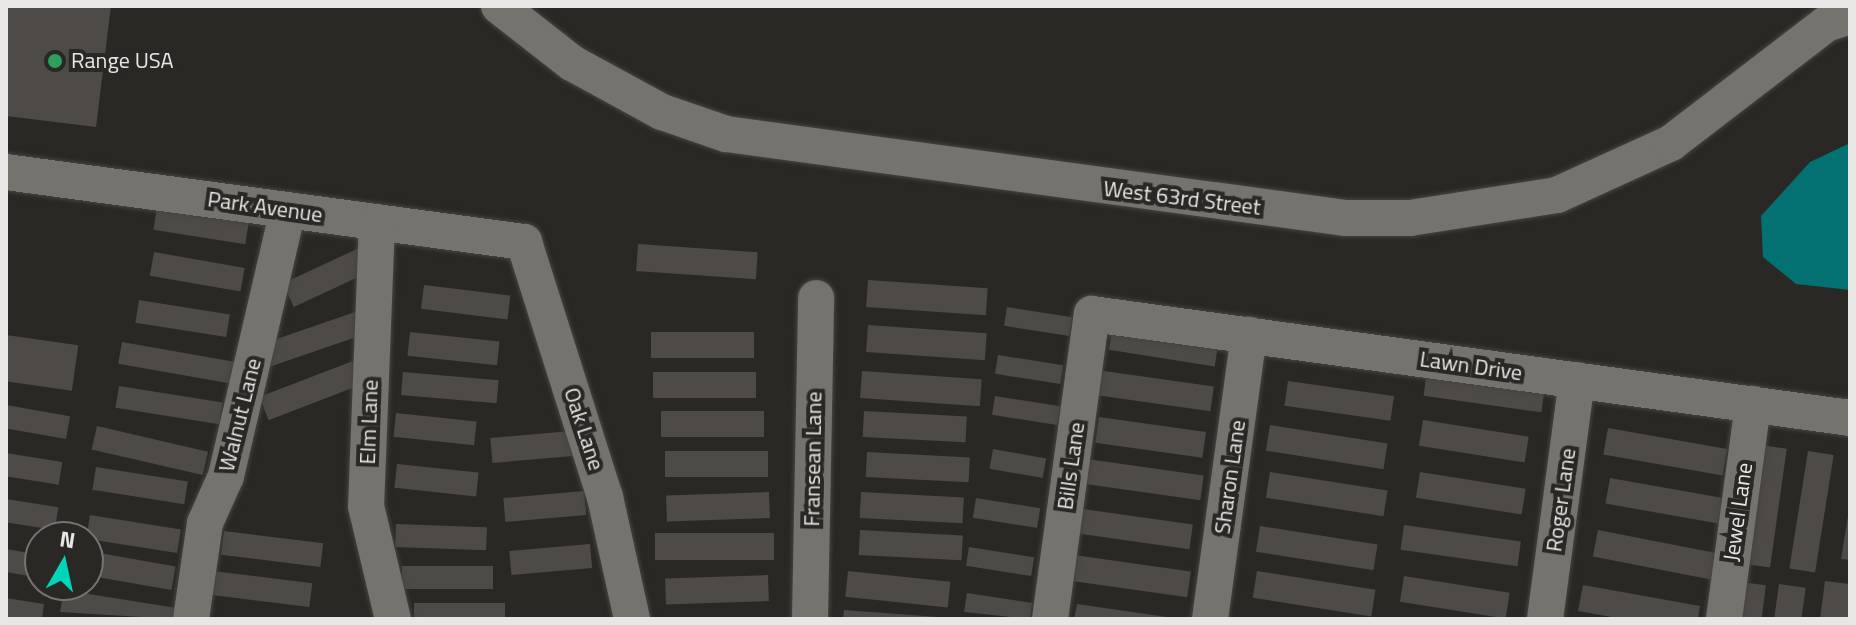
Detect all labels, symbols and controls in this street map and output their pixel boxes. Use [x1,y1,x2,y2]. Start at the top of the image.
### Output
place label: Range USA [71,48,174,74]
marker: Range USA [46,52,64,70]
street label: West 63rd Street [1102,175,1262,221]
street label: Park Avenue [206,186,324,228]
street label: Lawn Drive [1418,346,1524,386]
street label: Walnut Lane [213,356,267,474]
street label: Elm Lane [354,379,384,465]
street label: Oak Lane [558,384,610,474]
street label: Fransean Lane [799,391,827,527]
street label: Sharon Lane [1209,418,1251,536]
street label: Bills Lane [1052,421,1090,511]
street label: Roger Lane [1541,447,1581,553]
street label: Jewel Lane [1718,461,1758,563]
north arrow [24,521,104,601]
text: N [57,521,78,557]

